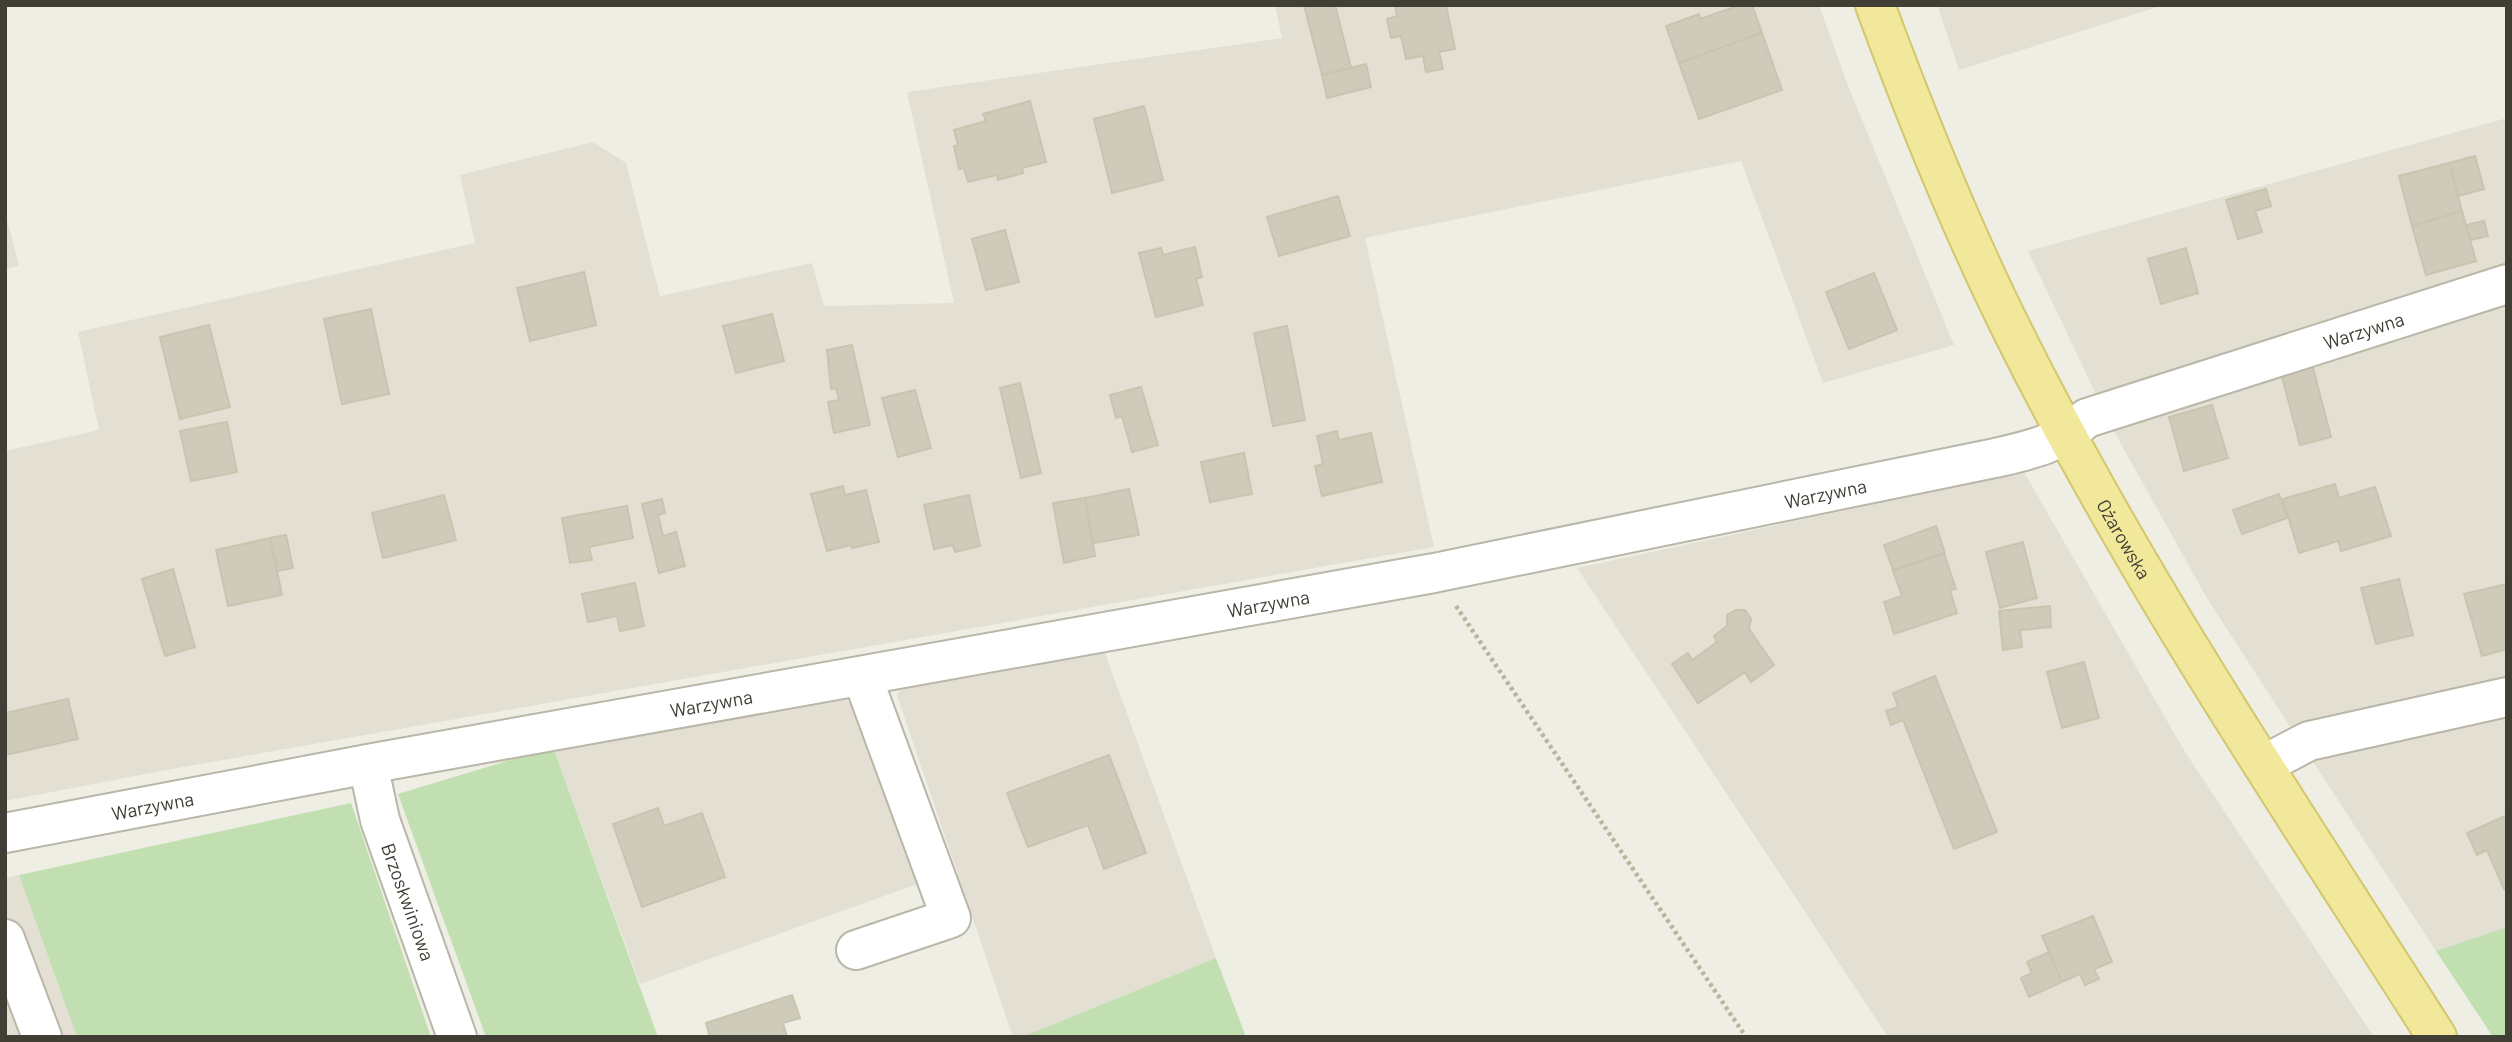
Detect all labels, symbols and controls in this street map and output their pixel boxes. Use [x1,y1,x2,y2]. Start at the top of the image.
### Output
street label: Warzywna [2320,306,2407,353]
street label: Warzywna [1782,473,1869,512]
street label: Ożarowska [2093,495,2157,583]
street label: Warzywna [1225,584,1311,621]
street label: Warzywna [668,684,754,721]
street label: Warzywna [109,786,195,824]
street label: Brzoskwiniowa [378,840,440,964]

